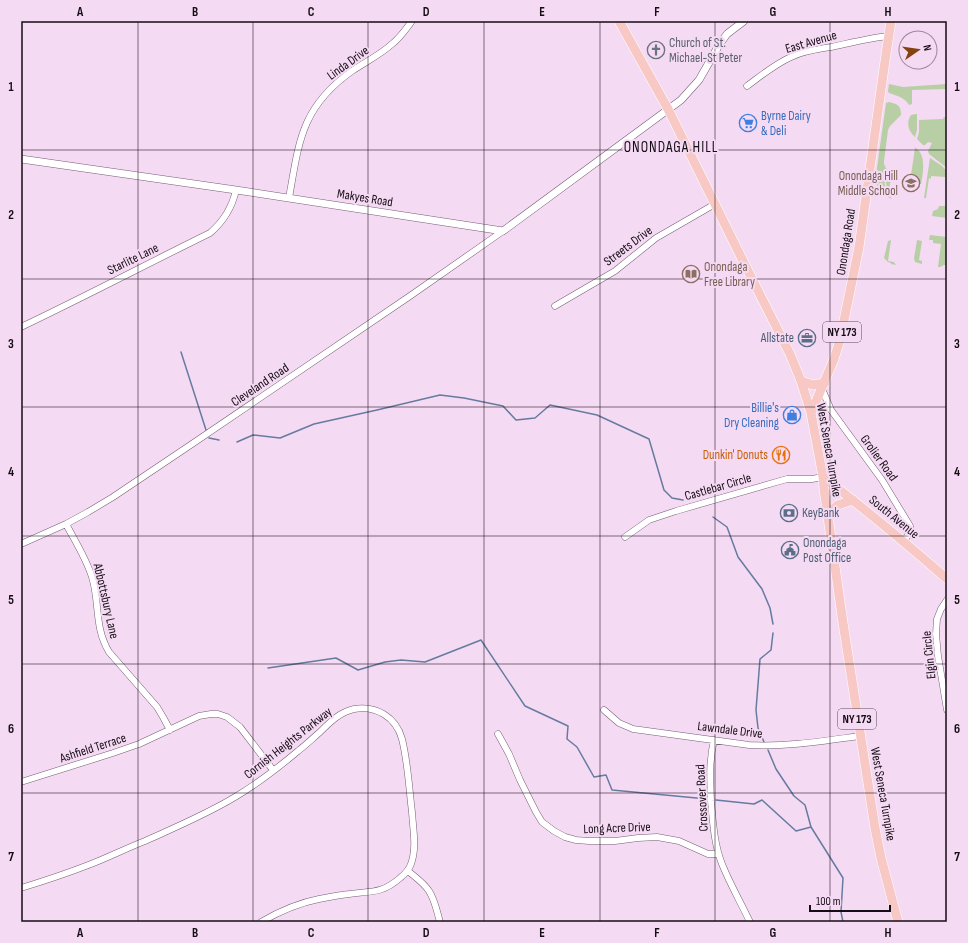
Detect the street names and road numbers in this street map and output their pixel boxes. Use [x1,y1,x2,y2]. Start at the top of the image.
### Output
street label: East Avenue [783,27,839,57]
street label: Linda Drive [324,42,372,84]
street label: Makyes Road [336,186,394,210]
street label: Onondaga Road [833,208,859,276]
street label: Streets Drive [601,223,655,269]
street label: Starlite Lane [105,240,161,278]
road number: NY 173 [823,322,861,342]
street label: Cleveland Road [228,360,292,410]
street label: West Seneca Turnpike [813,402,845,498]
street label: Grolier Road [857,432,901,484]
street label: Castlebar Circle [683,470,753,504]
street label: South Avenue [866,492,922,542]
street label: Abbottsbury Lane [89,561,122,640]
street label: Elgin Circle [919,630,939,680]
street label: Cornish Heights Parkway [241,704,335,782]
road number: NY 173 [838,709,876,729]
street label: Lawndale Drive [697,718,763,742]
street label: Ashfield Terrace [57,730,128,767]
street label: West Seneca Turnpike [867,746,899,842]
street label: Crossover Road [692,764,712,832]
street label: Long Acre Drive [583,819,651,837]

